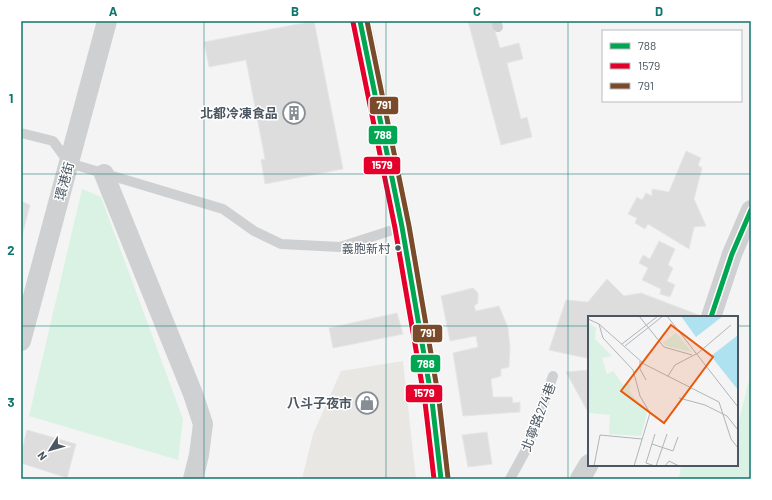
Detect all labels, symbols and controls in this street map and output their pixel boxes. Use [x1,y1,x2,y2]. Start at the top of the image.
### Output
text: A [109,3,118,19]
text: B [291,3,299,19]
text: C [473,3,481,19]
text: D [655,3,663,19]
legend [602,30,742,102]
text: 788 [638,38,656,52]
text: 1579 [638,58,660,72]
text: 791 [638,78,654,92]
text: 1 [9,90,13,106]
line badge: 791 [369,96,399,115]
text: 791 [377,98,392,111]
building icon: 北都冷凍食品 [281,100,307,126]
place label: 北都冷凍食品 [200,105,278,121]
line badge: 788 [368,125,398,145]
text: 788 [374,128,392,141]
line badge: 1579 [363,156,401,175]
text: 1579 [371,158,393,171]
street label: 環港街 [51,160,77,202]
place label: 義胞新村 [342,241,391,255]
text: 2 [7,242,15,258]
marker: 義胞新村 [393,243,403,253]
inset map [588,316,738,466]
line badge: 791 [412,324,443,343]
text: 791 [421,326,436,339]
line badge: 788 [410,354,441,373]
text: 788 [417,357,435,370]
street label: 北寧路274巷 [518,380,558,454]
line badge: 1579 [405,384,443,403]
text: 1579 [413,386,435,399]
shop icon: 八斗子夜市 [354,390,380,416]
text: 3 [7,394,15,410]
place label: 八斗子夜市 [287,395,352,411]
north arrow [30,430,70,470]
text: N [34,449,49,463]

